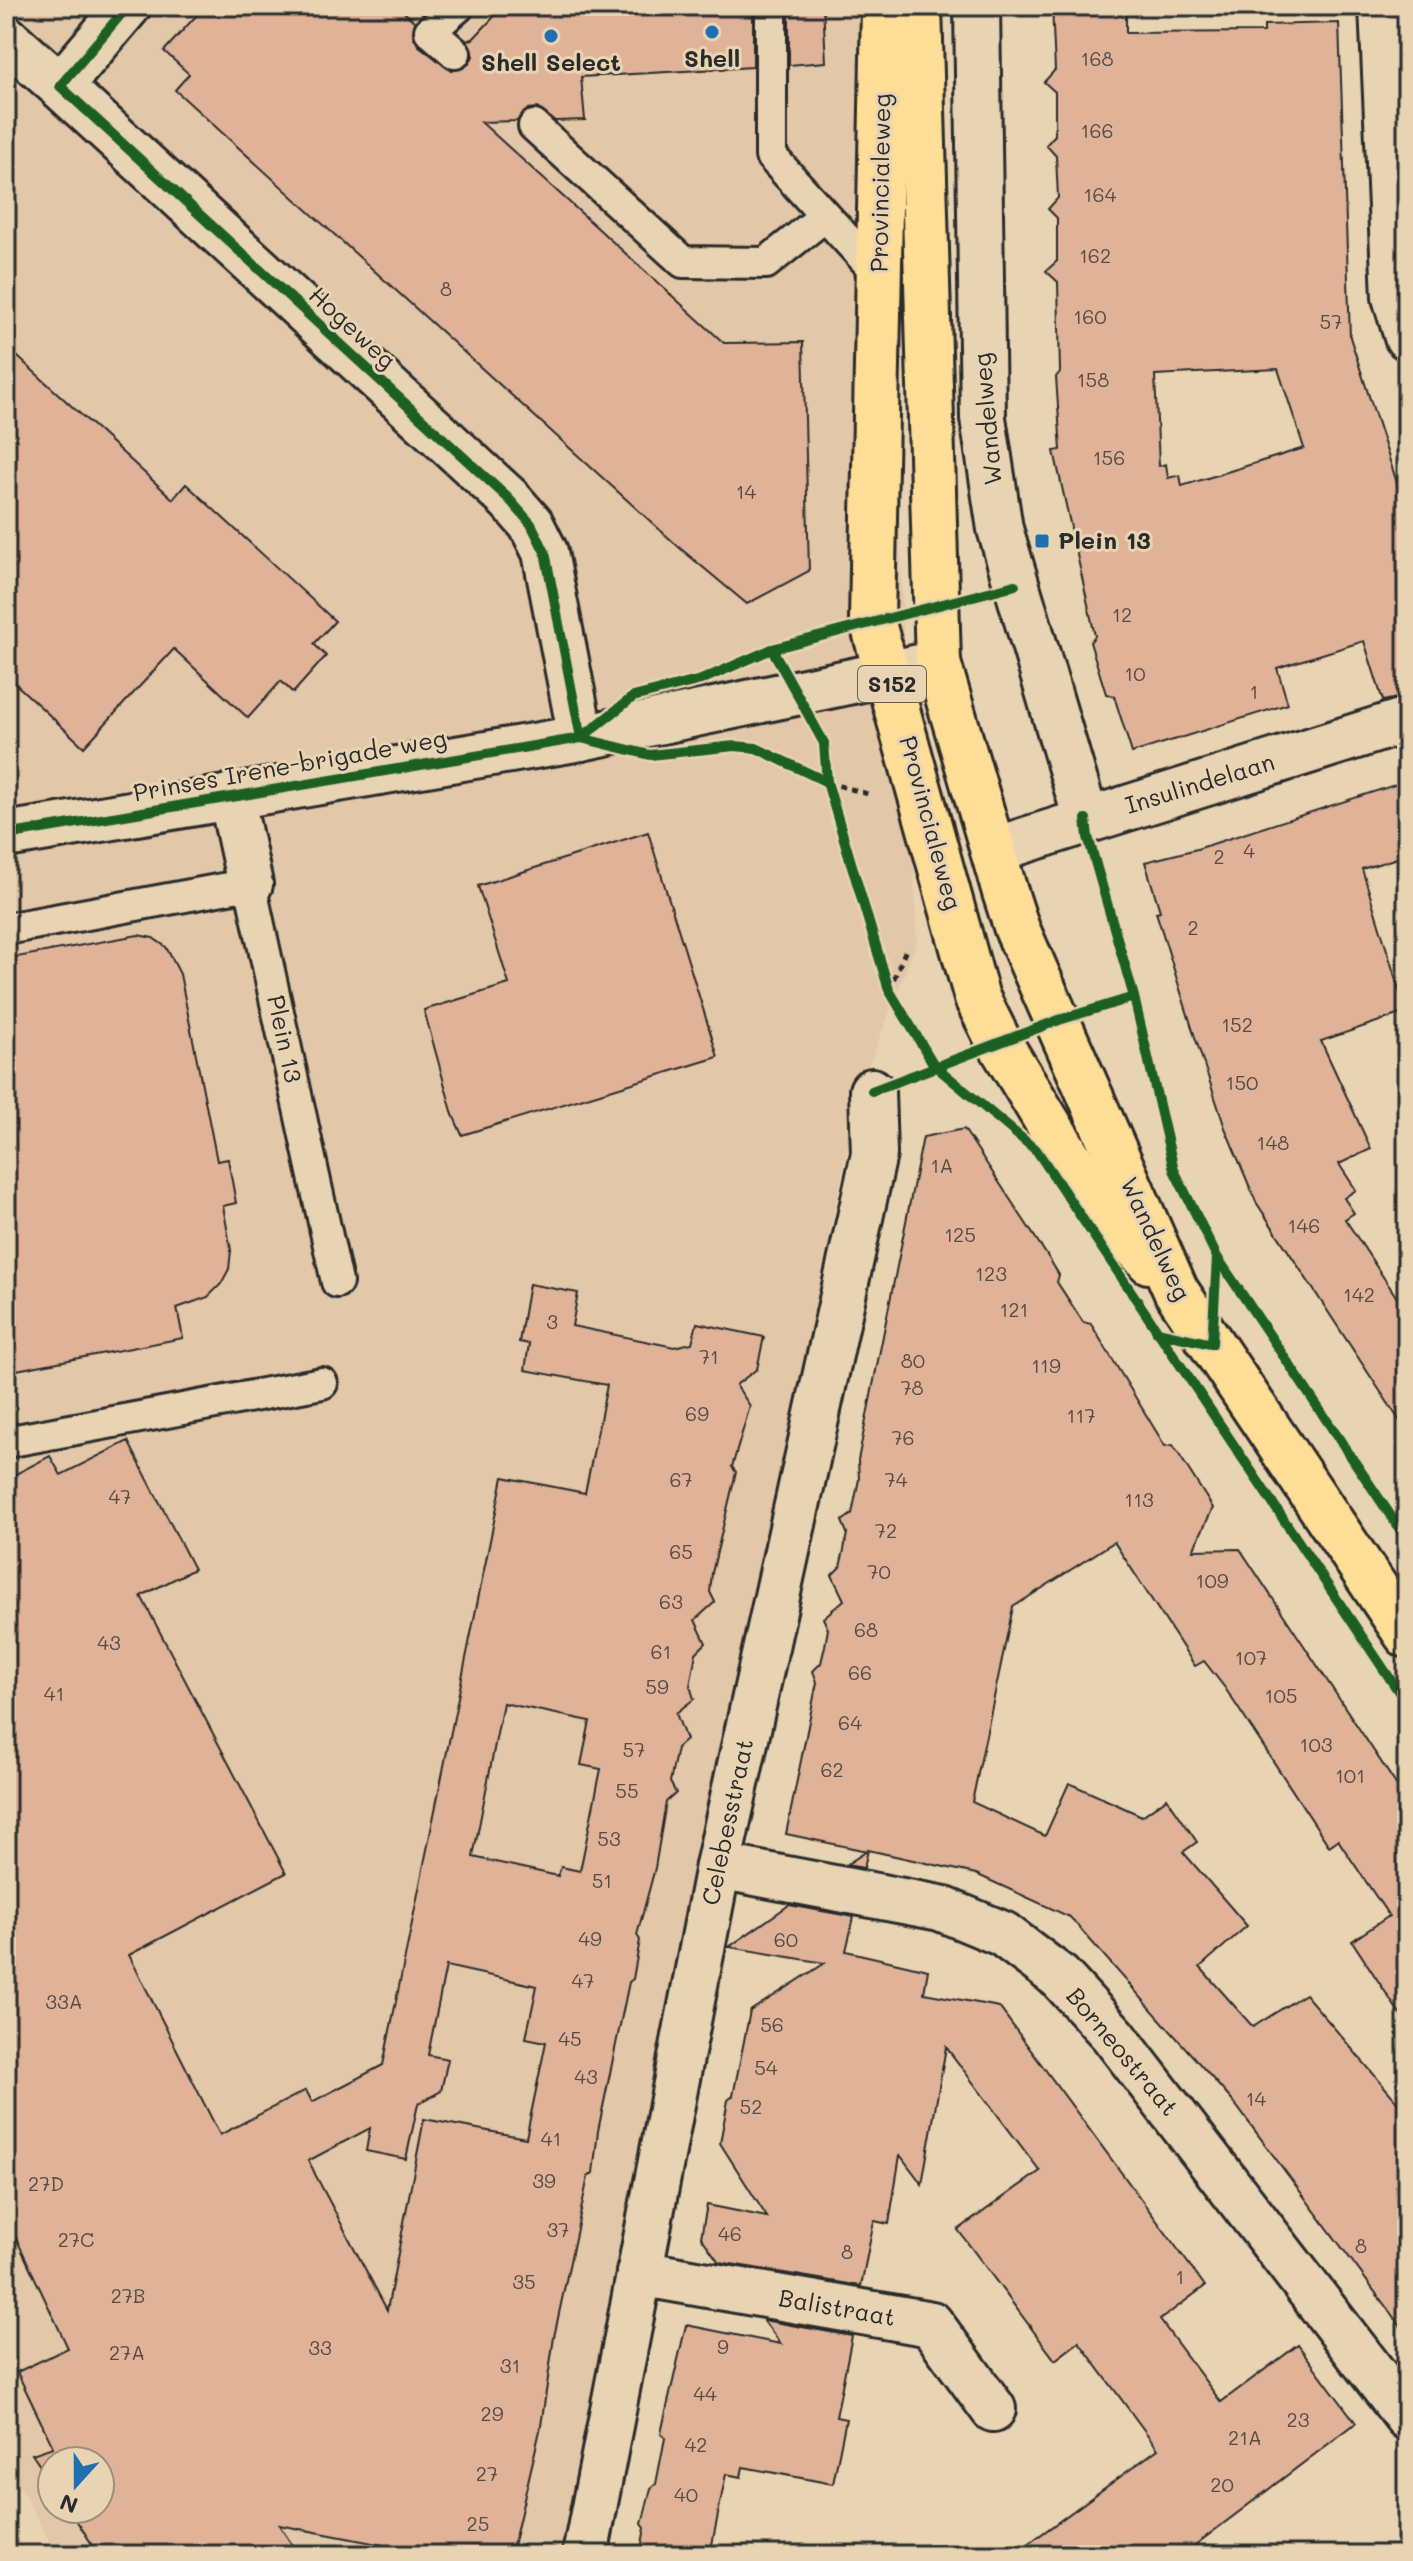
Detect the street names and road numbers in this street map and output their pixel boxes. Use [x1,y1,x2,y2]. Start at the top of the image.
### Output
street label: Provincialeweg [862,93,897,273]
street label: Hogeweg [303,279,403,375]
street label: Wandelweg [965,352,1008,487]
road number: S152 [858,666,926,702]
street label: Prinses Irene-brigade weg [131,722,449,807]
street label: Provincialeweg [893,732,970,913]
street label: Insulindelaan [1121,745,1278,820]
street label: Plein 13 [261,992,310,1085]
street label: Wandelweg [1114,1172,1198,1305]
street label: Celebesstraat [694,1736,759,1908]
street label: Borneostraat [1060,1980,1186,2122]
street label: Balistraat [776,2281,898,2332]

